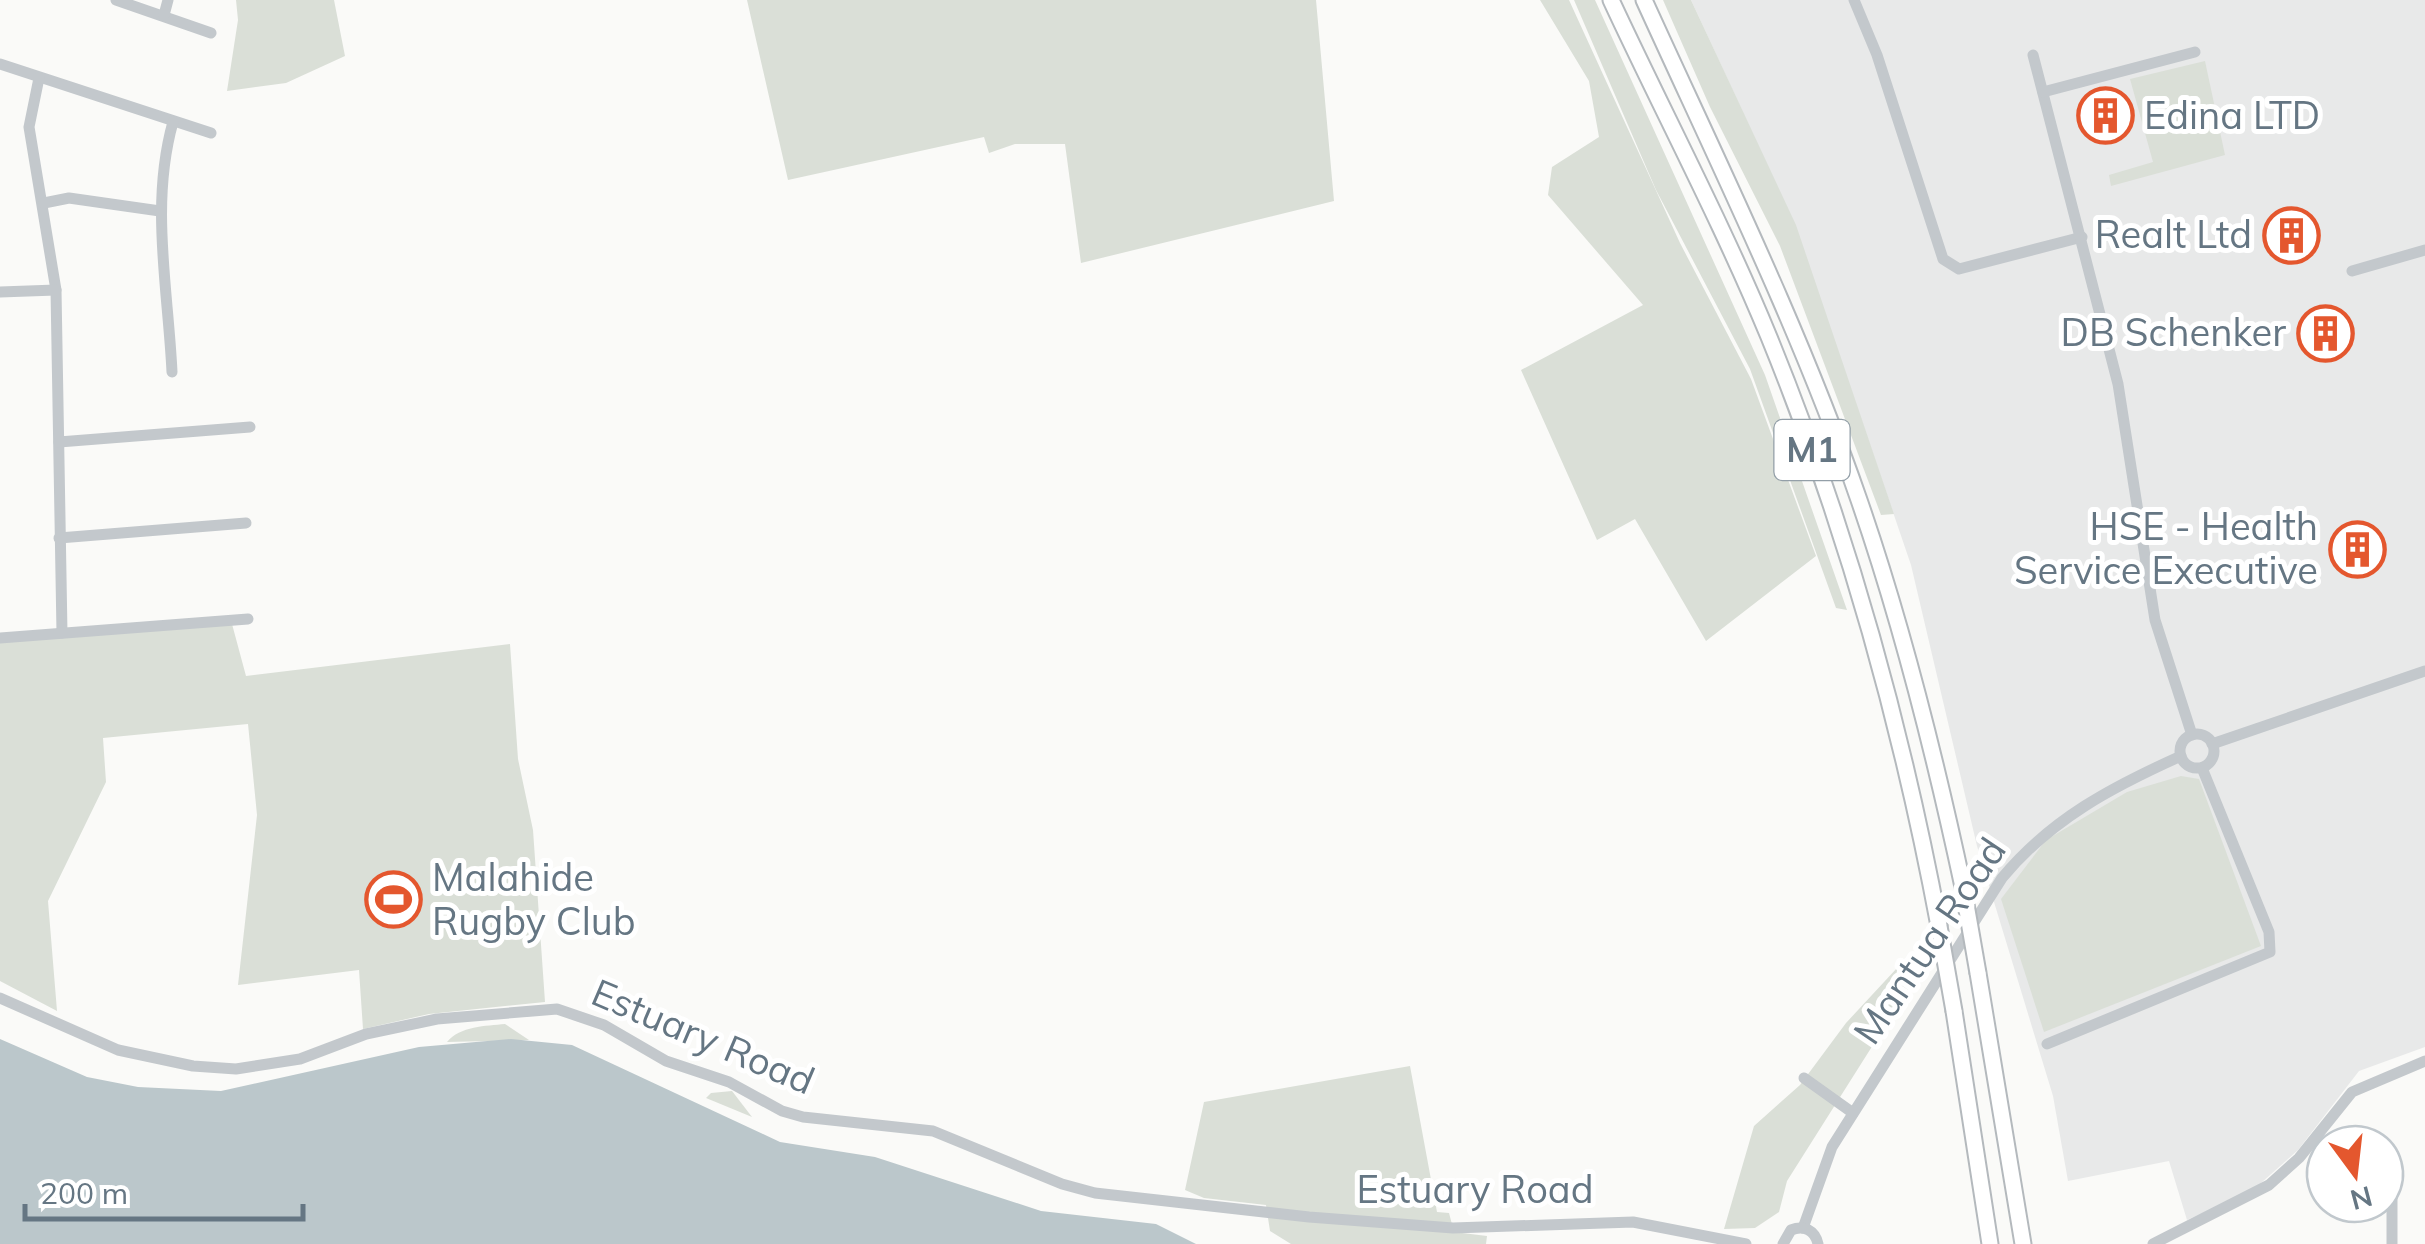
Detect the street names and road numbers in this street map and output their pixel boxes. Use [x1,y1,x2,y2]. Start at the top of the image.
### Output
road number: M1 [1774,420,1850,480]
street label: Mantua Road [1843,828,2016,1053]
street label: Estuary Road [585,968,822,1104]
street label: Estuary Road [1357,1165,1593,1213]

